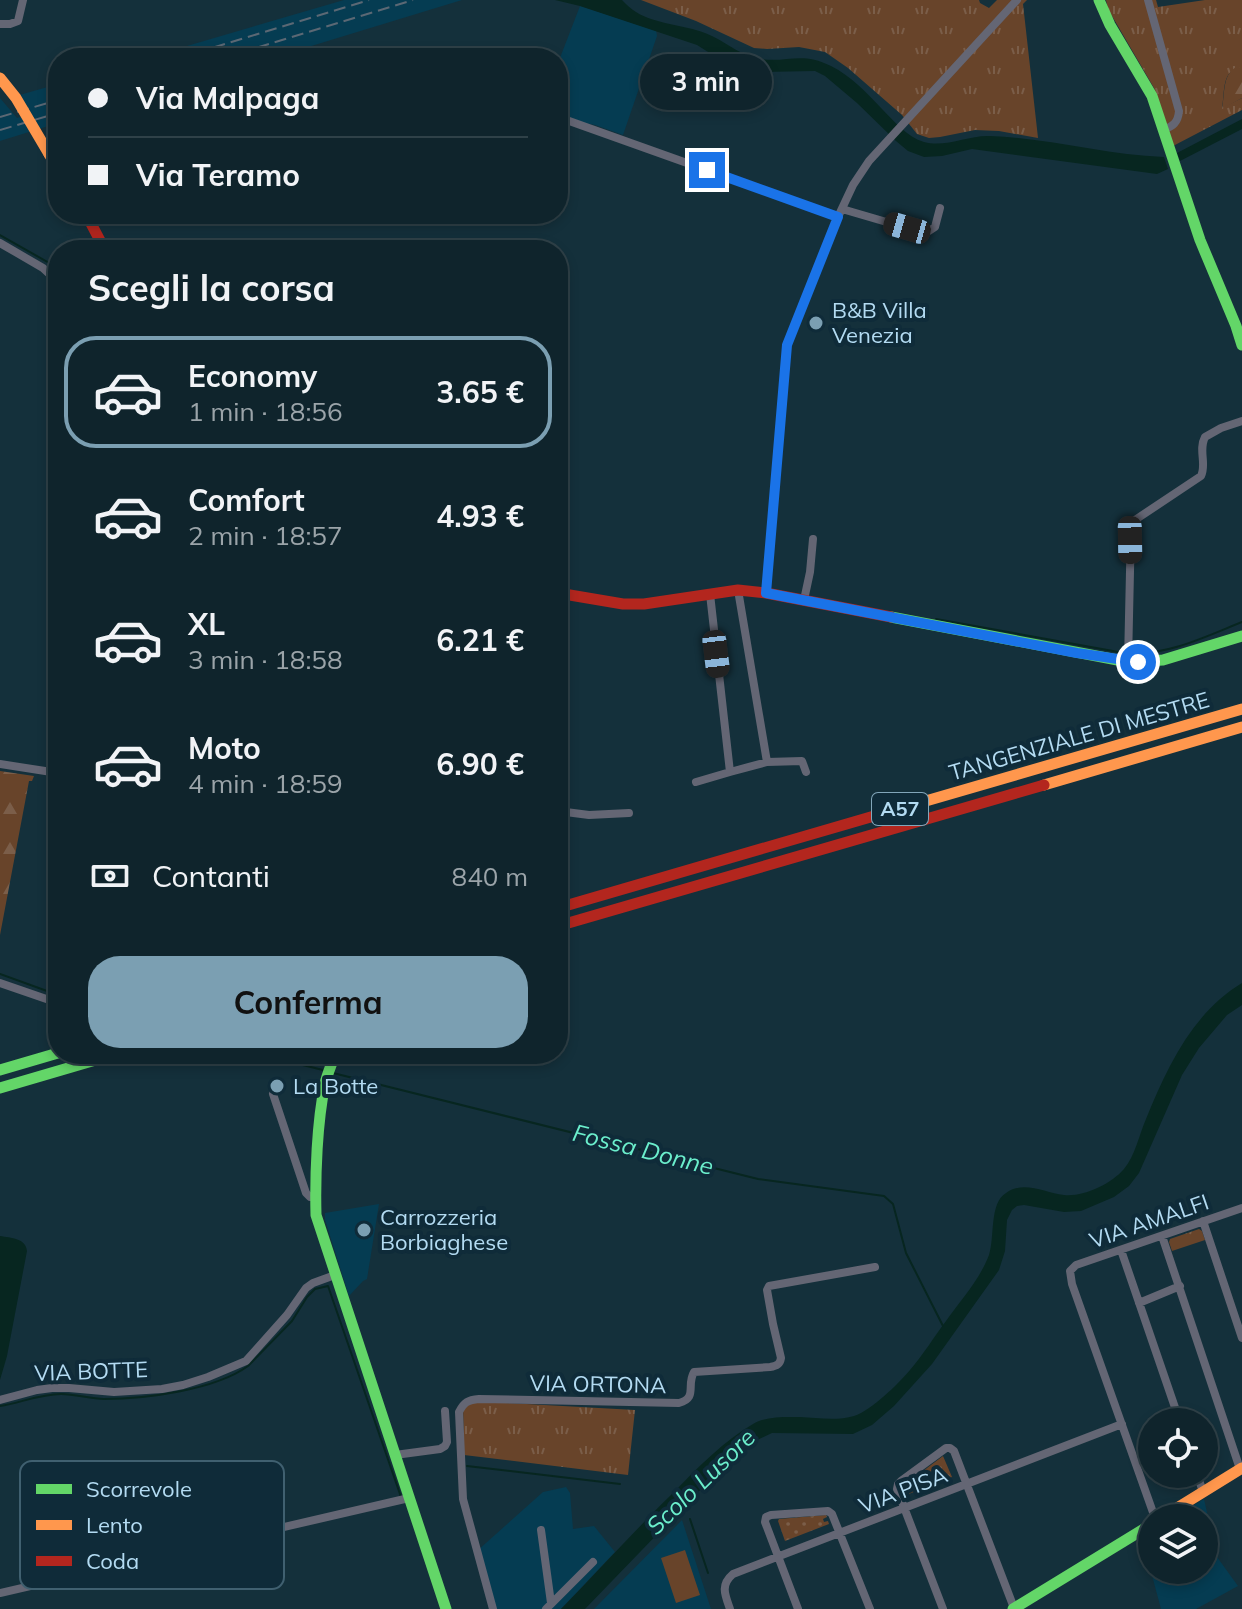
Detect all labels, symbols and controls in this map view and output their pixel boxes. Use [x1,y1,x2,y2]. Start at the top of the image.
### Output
callout: 3 min [641,54,773,110]
text: 3 min [672,65,740,98]
text: Via Malpaga [136,79,319,117]
route end [689,152,725,188]
text: Via Teramo [136,156,300,194]
car [881,210,933,246]
text: Scegli la corsa [88,265,335,310]
place label: B&B Villa Venezia [832,296,927,349]
marker: B&B Villa Venezia [807,314,825,332]
icon: car [92,356,164,428]
text: Economy [188,357,317,395]
text: 3.65 € [436,373,524,411]
text: 1 min · 18:56 [188,395,343,428]
icon: car [92,480,164,552]
text: Comfort [188,481,305,519]
text: 4.93 € [436,497,524,535]
car [1118,516,1142,564]
text: 2 min · 18:57 [188,519,343,552]
icon: car [92,604,164,676]
text: XL [188,605,225,643]
text: 6.21 € [436,621,524,659]
car [701,629,731,679]
text: 3 min · 18:58 [188,643,343,676]
route start [1120,644,1156,680]
street label: TANGENZIALE DI MESTRE [946,685,1212,787]
icon: car [92,728,164,800]
text: Moto [188,729,261,767]
text: 6.90 € [436,745,524,783]
text: 4 min · 18:59 [188,767,343,800]
road number: A57 [872,793,928,825]
icon: cash [88,854,132,898]
text: Contanti [152,857,270,895]
text: 840 m [452,860,528,893]
button: Conferma [88,956,528,1048]
place label: La Botte [293,1072,378,1100]
marker: La Botte [268,1077,286,1095]
water label: Fossa Donne [570,1117,717,1181]
street label: VIA AMALFI [1086,1188,1212,1254]
place label: Carrozzeria Borbiaghese [380,1203,508,1256]
marker: Carrozzeria Borbiaghese [355,1221,373,1239]
street label: VIA BOTTE [34,1355,148,1387]
street label: VIA ORTONA [529,1369,667,1399]
map controls [1138,1408,1218,1584]
button: locate [1138,1408,1218,1488]
water label: Scolo Lusore [640,1422,761,1541]
street label: VIA PISA [855,1460,951,1520]
legend [20,1461,284,1589]
text: Scorrevole [86,1475,192,1503]
button: layers [1138,1504,1218,1584]
text: Lento [86,1511,143,1539]
text: Coda [86,1547,139,1575]

